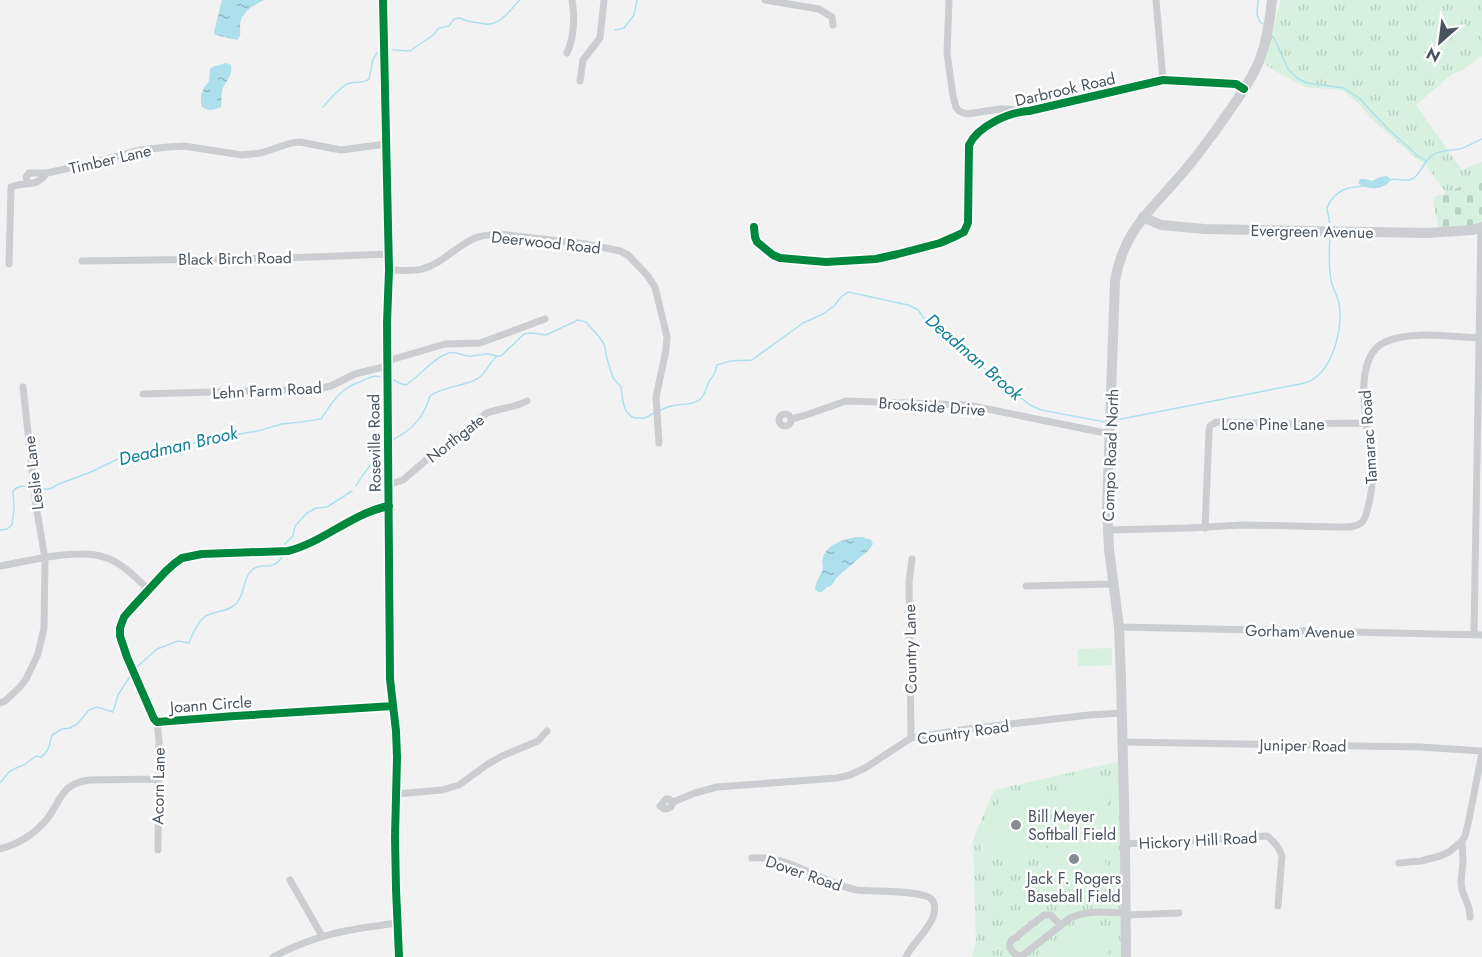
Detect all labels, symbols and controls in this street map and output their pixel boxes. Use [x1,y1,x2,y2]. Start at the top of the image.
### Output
north arrow [1410,12,1470,72]
text: N [1422,42,1444,68]
street label: Darbrook Road [1013,67,1118,112]
street label: Timber Lane [67,139,153,180]
street label: Evergreen Avenue [1250,219,1374,244]
street label: Deerwood Road [490,225,602,260]
street label: Black Birch Road [178,246,292,271]
water label: Deadman Brook [920,307,1029,407]
street label: Lehn Farm Road [212,376,322,405]
street label: Compo Road North [1097,388,1124,522]
street label: Tamarac Road [1354,389,1383,485]
street label: Brookside Drive [878,391,986,422]
street label: Roseville Road [362,394,387,492]
street label: Northgate [422,408,489,468]
street label: Lone Pine Lane [1221,413,1325,436]
water label: Deadman Brook [116,419,241,472]
street label: Leslie Lane [18,435,49,511]
street label: Country Lane [898,604,923,694]
street label: Gorham Avenue [1245,619,1355,644]
street label: Joann Circle [167,690,253,719]
street label: Country Road [916,715,1011,750]
street label: Juniper Road [1257,733,1347,758]
street label: Acorn Lane [146,747,171,825]
place label: Bill Meyer Softball Field [1028,805,1116,846]
marker: Bill Meyer Softball Field [1009,818,1023,832]
street label: Hickory Hill Road [1138,826,1258,855]
street label: Dover Road [763,850,845,897]
marker: Jack F. Rogers Baseball Field [1067,852,1081,866]
place label: Jack F. Rogers Baseball Field [1025,867,1121,908]

